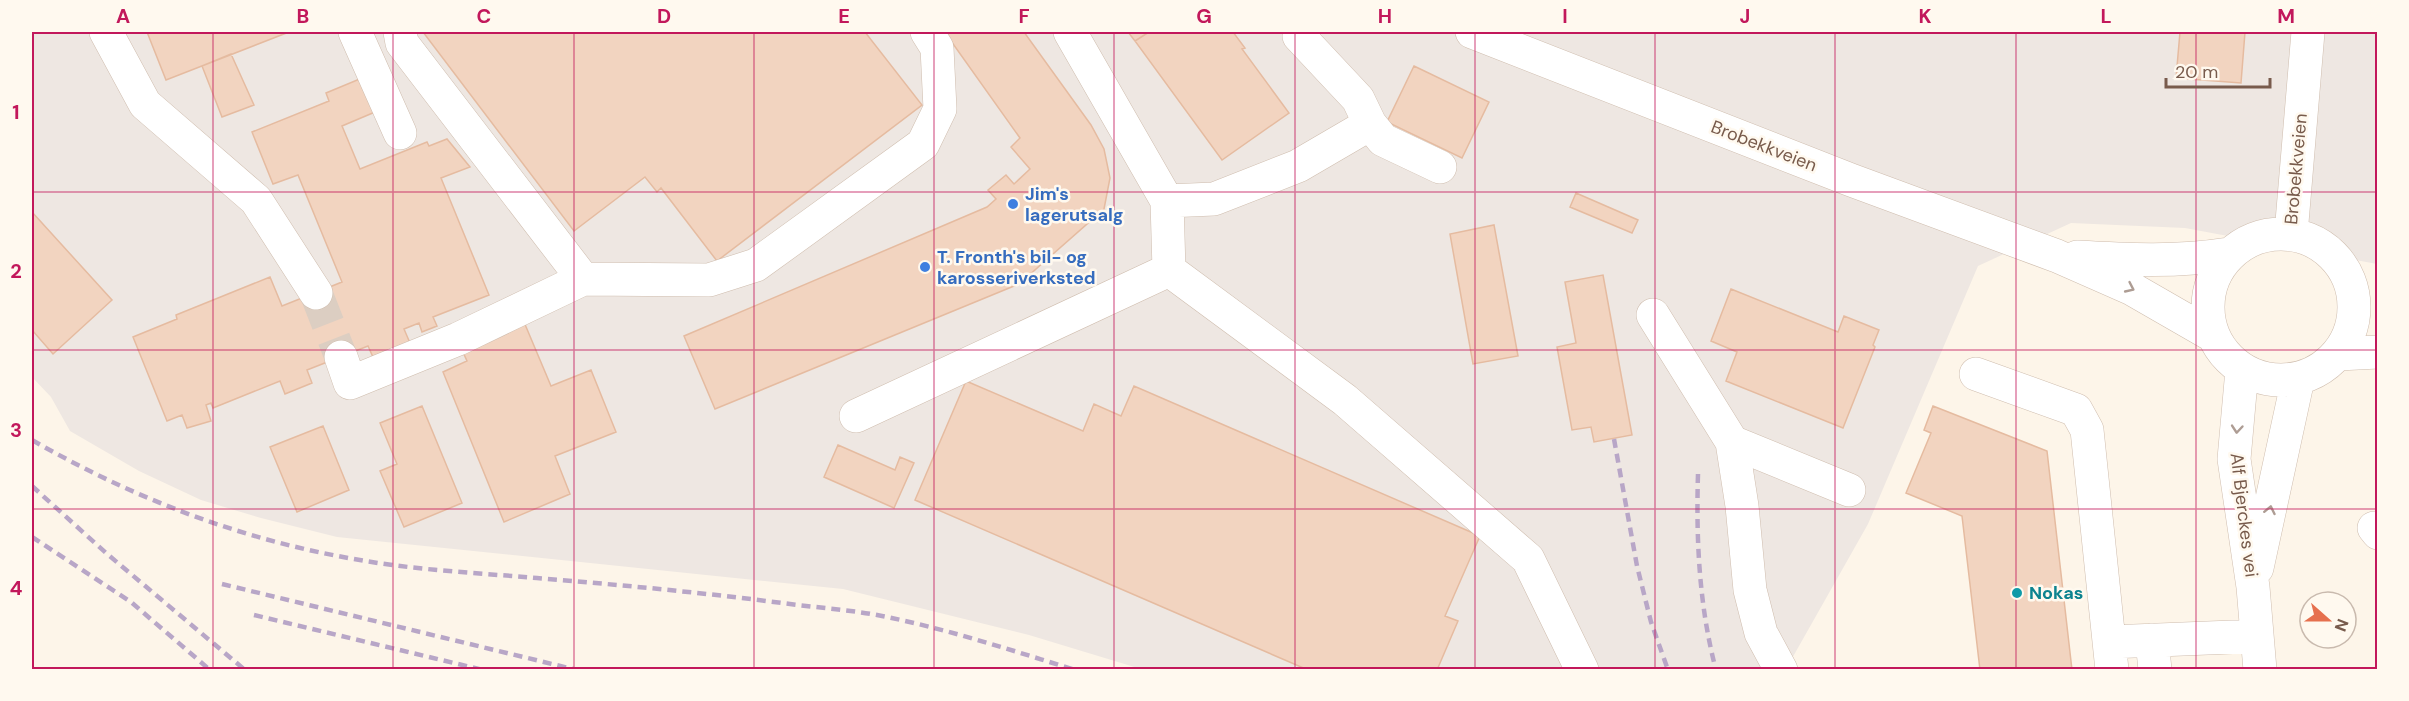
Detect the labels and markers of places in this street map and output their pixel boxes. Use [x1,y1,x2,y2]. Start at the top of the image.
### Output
place label: Jim's lagerutsalg [1025,182,1123,227]
marker: Jim's lagerutsalg [1006,197,1020,211]
place label: T. Fronth's bil- og karosseriverksted [937,245,1096,290]
marker: T. Fronth's bil- og karosseriverksted [918,260,932,274]
place label: Nokas [2029,581,2083,605]
marker: Nokas [2010,586,2024,600]

